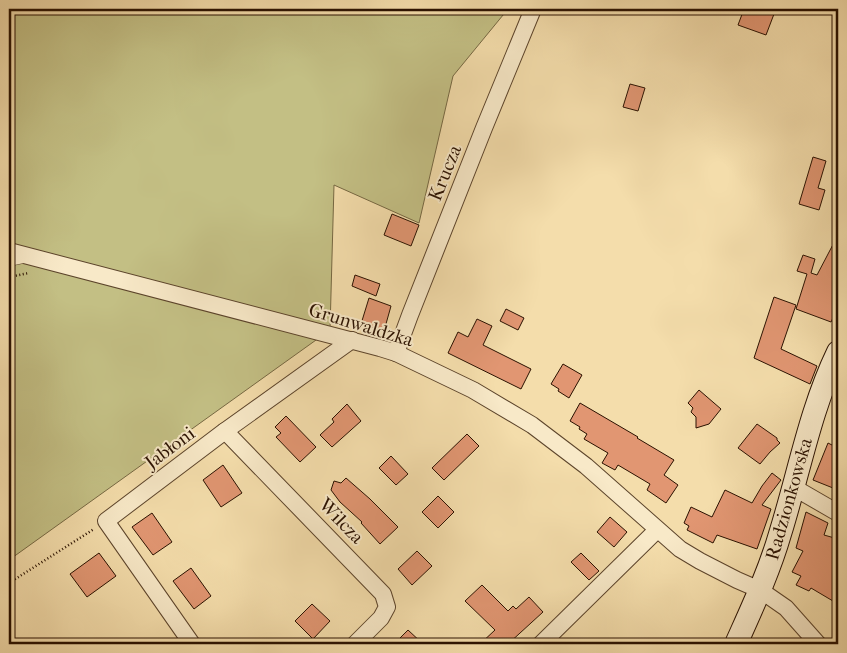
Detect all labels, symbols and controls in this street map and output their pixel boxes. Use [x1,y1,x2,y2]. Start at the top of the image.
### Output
street label: Krucza [424,142,466,204]
street label: Grunwaldzka [306,299,416,351]
street label: Jabłoni [139,422,200,475]
street label: Radzionkowska [761,435,817,563]
street label: Wilcza [313,493,368,549]

